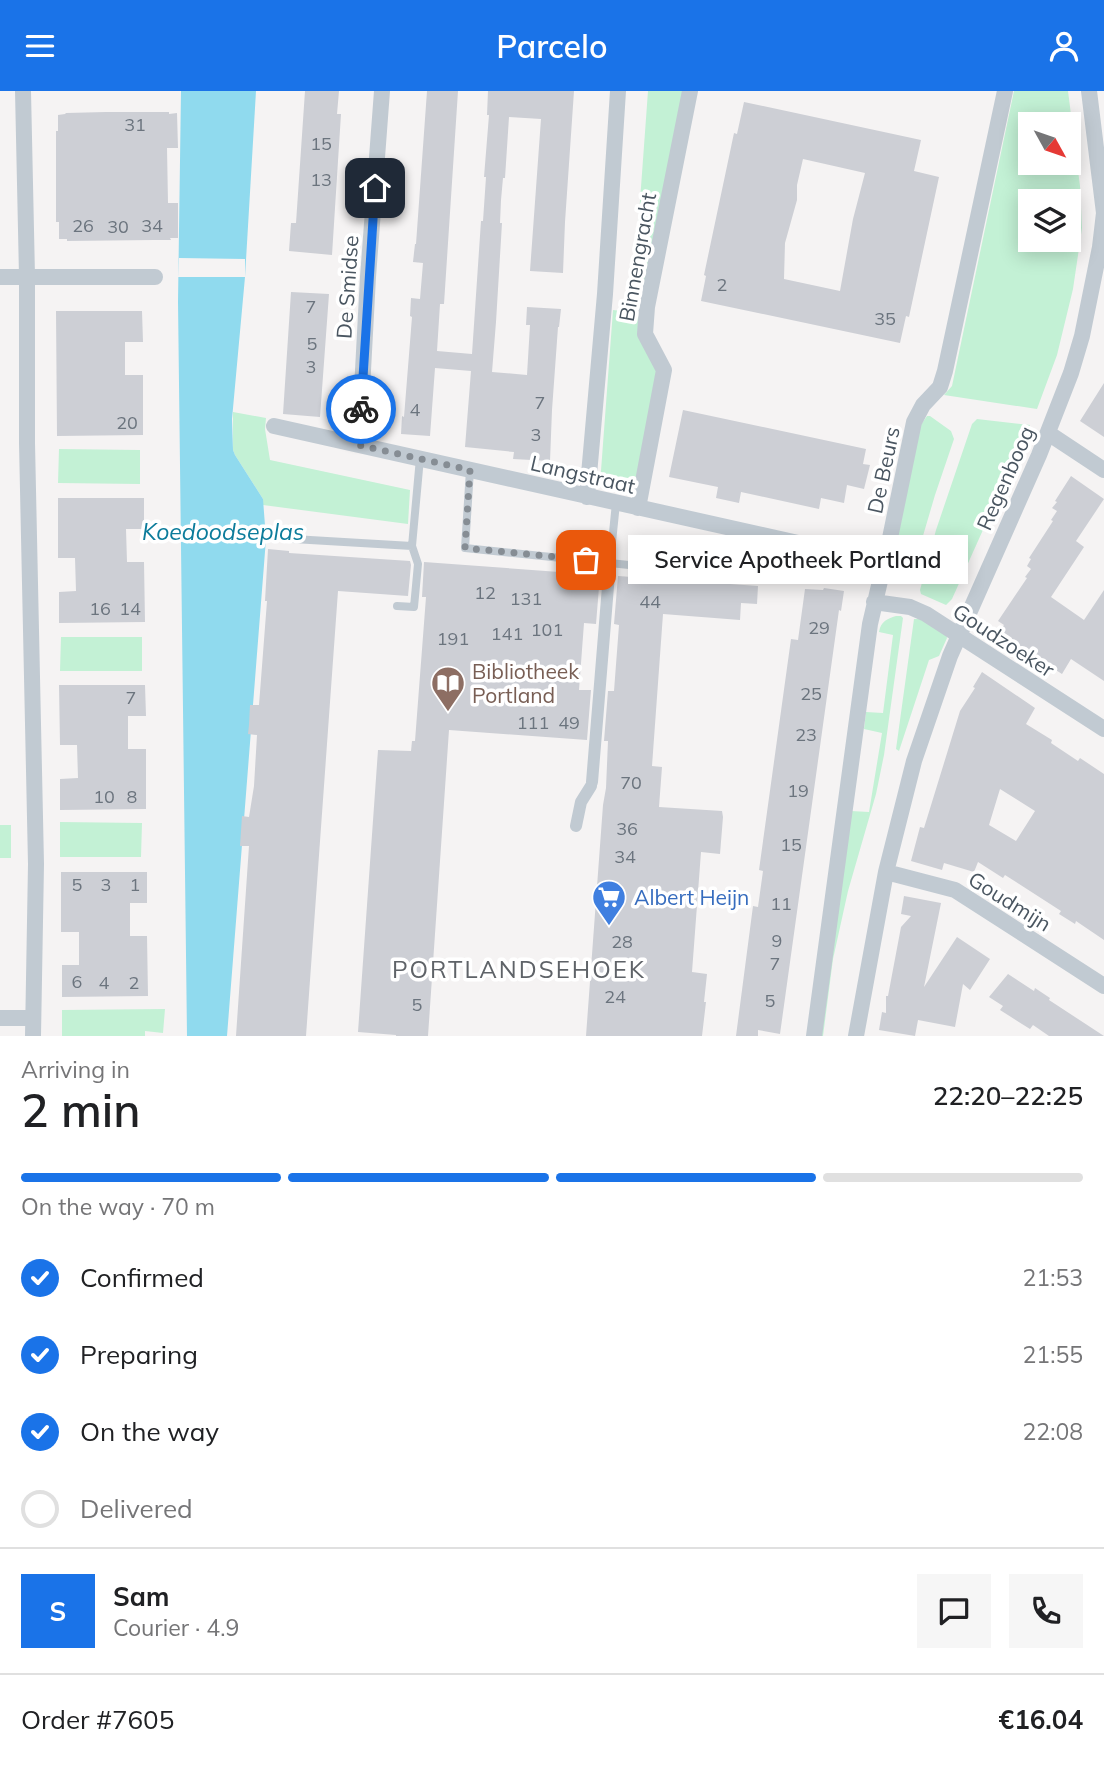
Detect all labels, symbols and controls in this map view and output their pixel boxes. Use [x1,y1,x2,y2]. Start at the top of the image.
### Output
text: Parcelo [496,26,608,66]
icon: menu [21,27,59,65]
icon: person [1045,27,1083,65]
north arrow [1018,112,1082,175]
map controls [1018,112,1081,252]
house number: 31 [124,113,146,136]
house number: 15 [310,132,332,155]
pin [345,158,405,218]
house number: 13 [310,168,332,191]
icon: home [356,169,394,207]
button: layers [1018,189,1081,252]
street label: Binnengracht [613,191,661,323]
house number: 26 [72,214,94,237]
house number: 34 [141,214,163,237]
house number: 30 [107,215,129,238]
street label: De Smidse [330,234,364,340]
house number: 2 [717,273,727,296]
house number: 7 [306,295,316,318]
house number: 35 [874,307,896,330]
house number: 5 [307,332,318,355]
house number: 3 [306,355,316,378]
courier [326,374,396,444]
icon: bike [342,390,380,428]
house number: 7 [535,391,545,414]
house number: 4 [410,398,421,421]
house number: 20 [116,411,138,434]
street label: Regenboog [970,422,1040,534]
house number: 3 [531,423,541,446]
street label: De Beurs [861,424,905,516]
street label: Langstraat [528,449,638,499]
water label: Koedoodseplas [142,517,304,546]
pin [556,530,616,590]
callout: Service Apotheek Portland [628,535,968,585]
icon: bag [567,541,605,579]
text: Service Apotheek Portland [654,545,942,574]
house number: 12 [474,581,496,604]
house number: 131 [510,587,542,610]
house number: 44 [639,590,661,613]
house number: 16 [89,597,111,620]
house number: 14 [119,597,141,620]
street label: Goudzoeker [948,598,1060,683]
house number: 29 [808,616,830,639]
house number: 101 [531,618,563,641]
house number: 141 [491,622,523,645]
house number: 191 [437,627,469,650]
place label: Bibliotheek Portland [472,658,579,708]
library icon: Bibliotheek Portland [429,664,467,713]
house number: 25 [800,682,822,705]
house number: 7 [126,686,136,709]
house number: 111 [517,711,549,734]
house number: 49 [558,711,580,734]
house number: 23 [795,723,817,746]
house number: 70 [620,771,642,794]
house number: 19 [787,779,809,802]
house number: 10 [93,785,115,808]
house number: 8 [127,785,137,808]
house number: 36 [616,817,638,840]
house number: 15 [780,833,802,856]
house number: 34 [614,845,636,868]
street label: Goudmijn [964,865,1056,937]
house number: 5 [72,873,83,896]
house number: 3 [101,873,111,896]
house number: 1 [130,873,140,896]
supermarket icon: Albert Heijn [590,878,628,927]
place label: Albert Heijn [634,884,749,910]
house number: 11 [770,892,792,915]
house number: 9 [772,929,782,952]
house number: 28 [611,930,633,953]
house number: 7 [770,952,780,975]
district label: PORTLANDSEHOEK [392,954,646,984]
house number: 6 [72,970,82,993]
house number: 4 [99,971,110,994]
house number: 2 [129,971,139,994]
house number: 24 [604,985,626,1008]
house number: 5 [765,989,776,1012]
house number: 5 [412,993,423,1016]
text: Arriving in [21,1055,130,1084]
text: 22:20–22:25 [933,1079,1083,1112]
text: 2 min [21,1081,140,1139]
text: On the way · 70 m [21,1192,215,1221]
icon: check [21,1259,59,1297]
text: Confirmed [80,1261,204,1294]
text: 21:53 [1023,1263,1083,1292]
icon: check [21,1336,59,1374]
text: Preparing [80,1338,198,1371]
text: 21:55 [1023,1340,1083,1369]
icon: check [21,1413,59,1451]
text: On the way [80,1415,219,1448]
text: 22:08 [1023,1417,1083,1446]
text: Delivered [80,1492,193,1525]
button: chat [917,1574,991,1648]
button: phone [1009,1574,1083,1648]
text: Sam [113,1580,169,1613]
text: S [50,1595,66,1628]
text: Courier · 4.9 [113,1613,239,1642]
text: Order #7605 [21,1703,174,1736]
text: €16.04 [999,1703,1083,1736]

